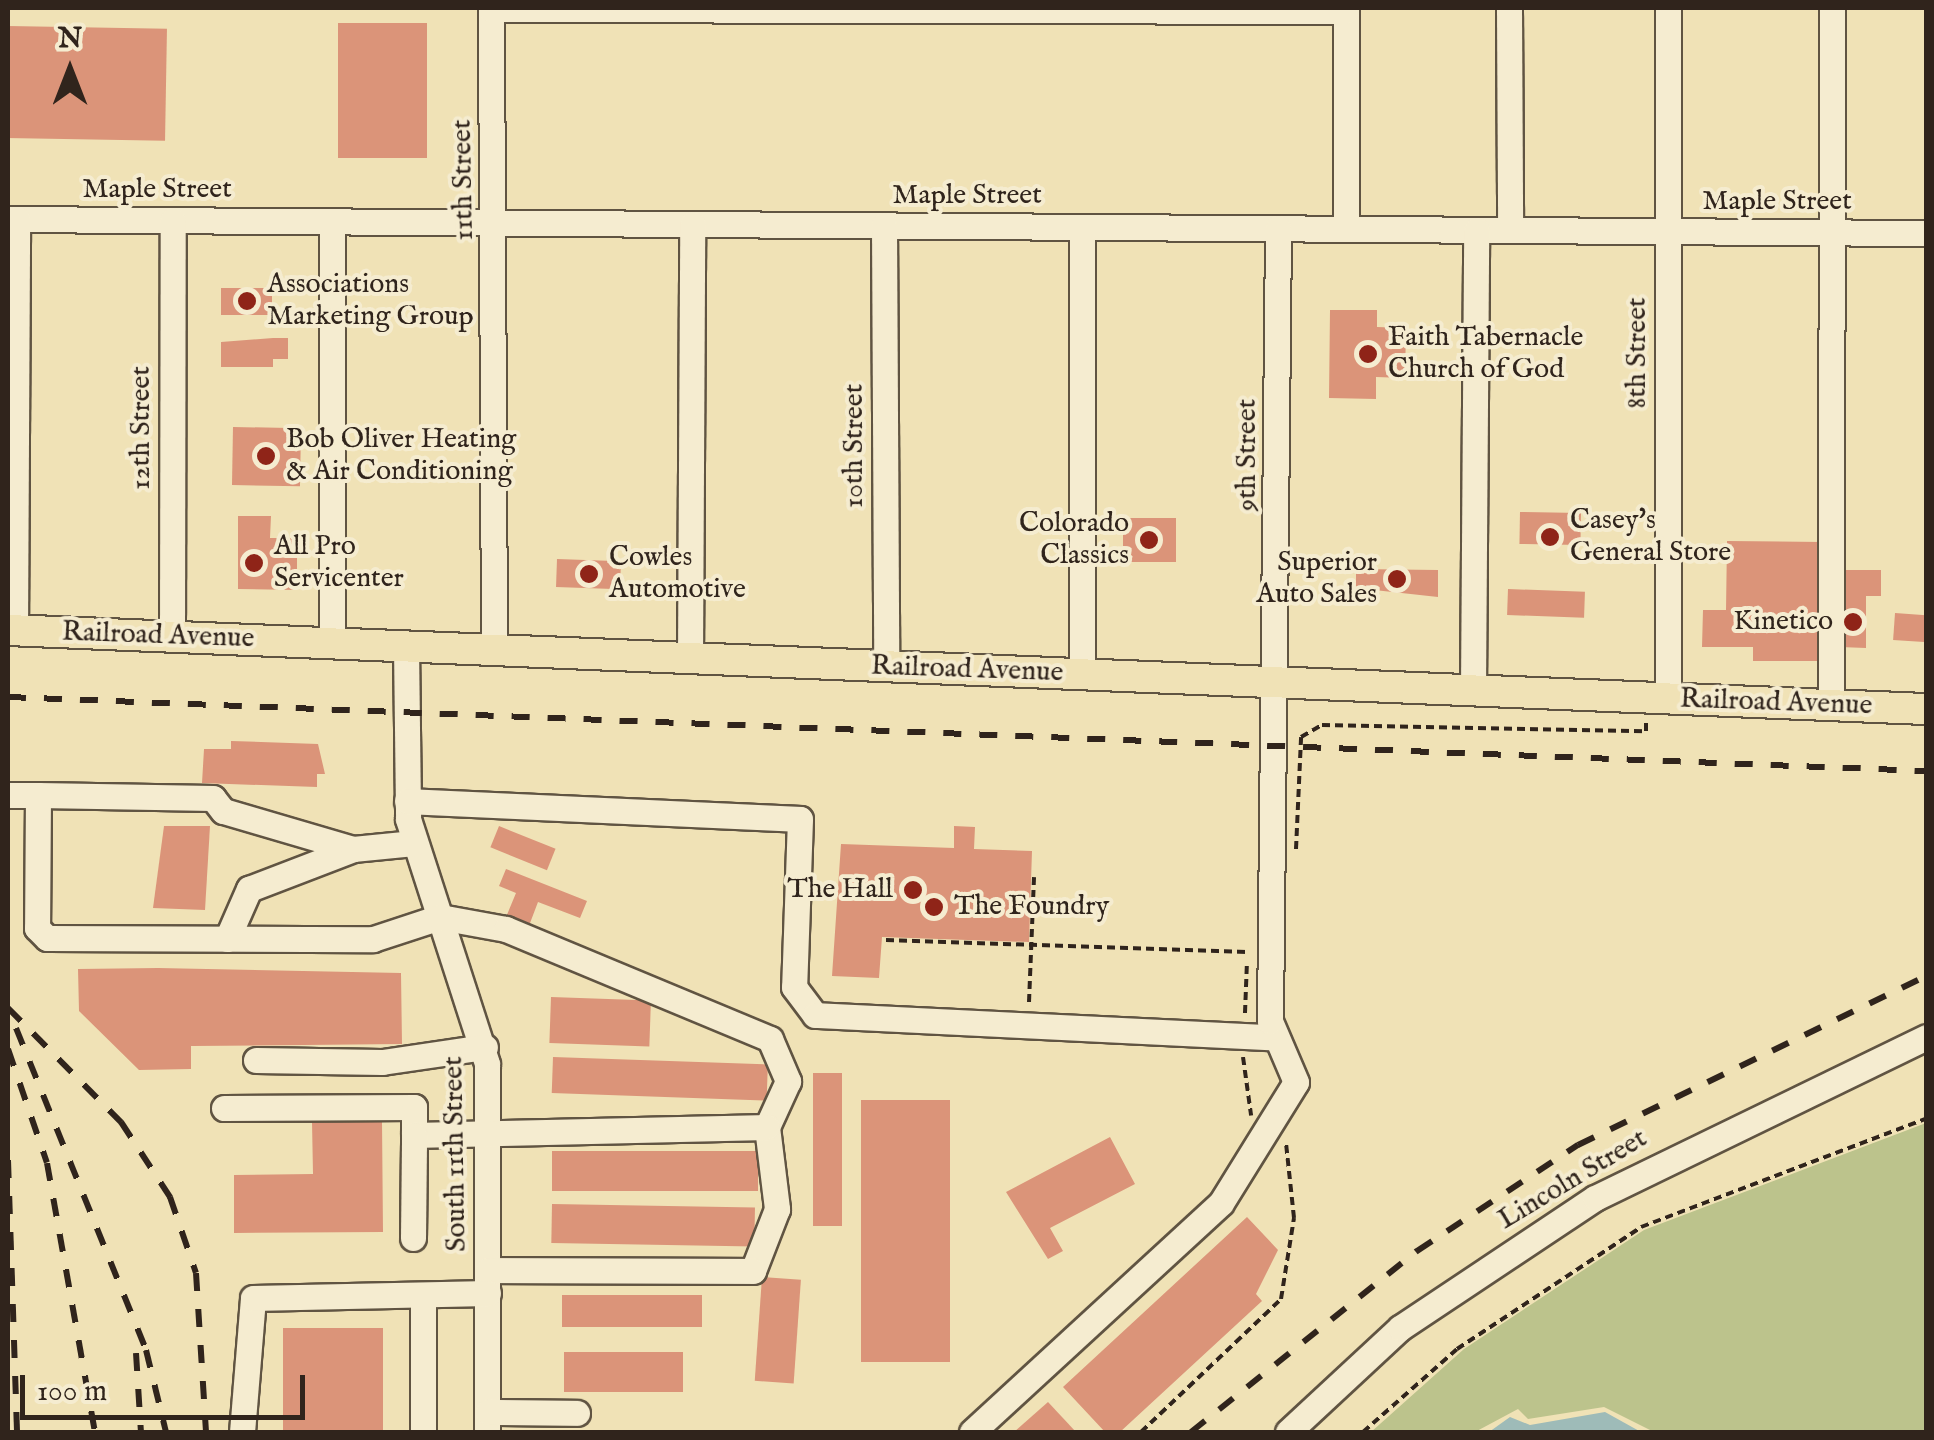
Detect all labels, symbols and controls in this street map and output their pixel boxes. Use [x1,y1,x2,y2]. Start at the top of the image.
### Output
north arrow [20,20,120,120]
text: N [58,22,82,57]
street label: 11th Street [446,119,482,241]
street label: Maple Street [82,173,232,207]
street label: Maple Street [892,179,1042,213]
street label: Maple Street [1702,185,1852,219]
place label: Associations Marketing Group [267,268,474,334]
marker: Associations Marketing Group [236,290,258,312]
street label: 8th Street [1621,297,1655,409]
place label: Faith Tabernacle Church of God [1388,321,1583,387]
marker: Faith Tabernacle Church of God [1357,343,1379,365]
street label: 12th Street [125,366,159,490]
street label: 10th Street [838,384,872,508]
street label: 9th Street [1231,399,1265,511]
place label: Bob Oliver Heating & Air Conditioning [286,423,516,489]
marker: Bob Oliver Heating & Air Conditioning [255,445,277,467]
place label: Casey's General Store [1570,504,1731,570]
place label: Colorado Classics [1019,507,1129,573]
marker: Casey's General Store [1539,526,1561,548]
marker: Colorado Classics [1138,529,1160,551]
place label: All Pro Servicenter [274,530,404,596]
place label: Cowles Automotive [609,541,746,607]
place label: Superior Auto Sales [1256,546,1377,612]
marker: All Pro Servicenter [243,552,265,574]
marker: Cowles Automotive [578,563,600,585]
marker: Superior Auto Sales [1386,568,1408,590]
place label: Kinetico [1733,605,1833,639]
marker: Kinetico [1842,611,1864,633]
street label: Railroad Avenue [61,616,255,656]
street label: Railroad Avenue [870,650,1064,690]
street label: Railroad Avenue [1679,683,1873,723]
place label: The Hall [787,873,893,907]
marker: The Hall [902,879,924,901]
place label: The Foundry [954,890,1109,924]
marker: The Foundry [923,896,945,918]
street label: South 11th Street [437,1056,475,1252]
street label: Lincoln Street [1493,1122,1653,1238]
scale bar [25,1355,310,1417]
text: 100 m [37,1373,107,1411]

